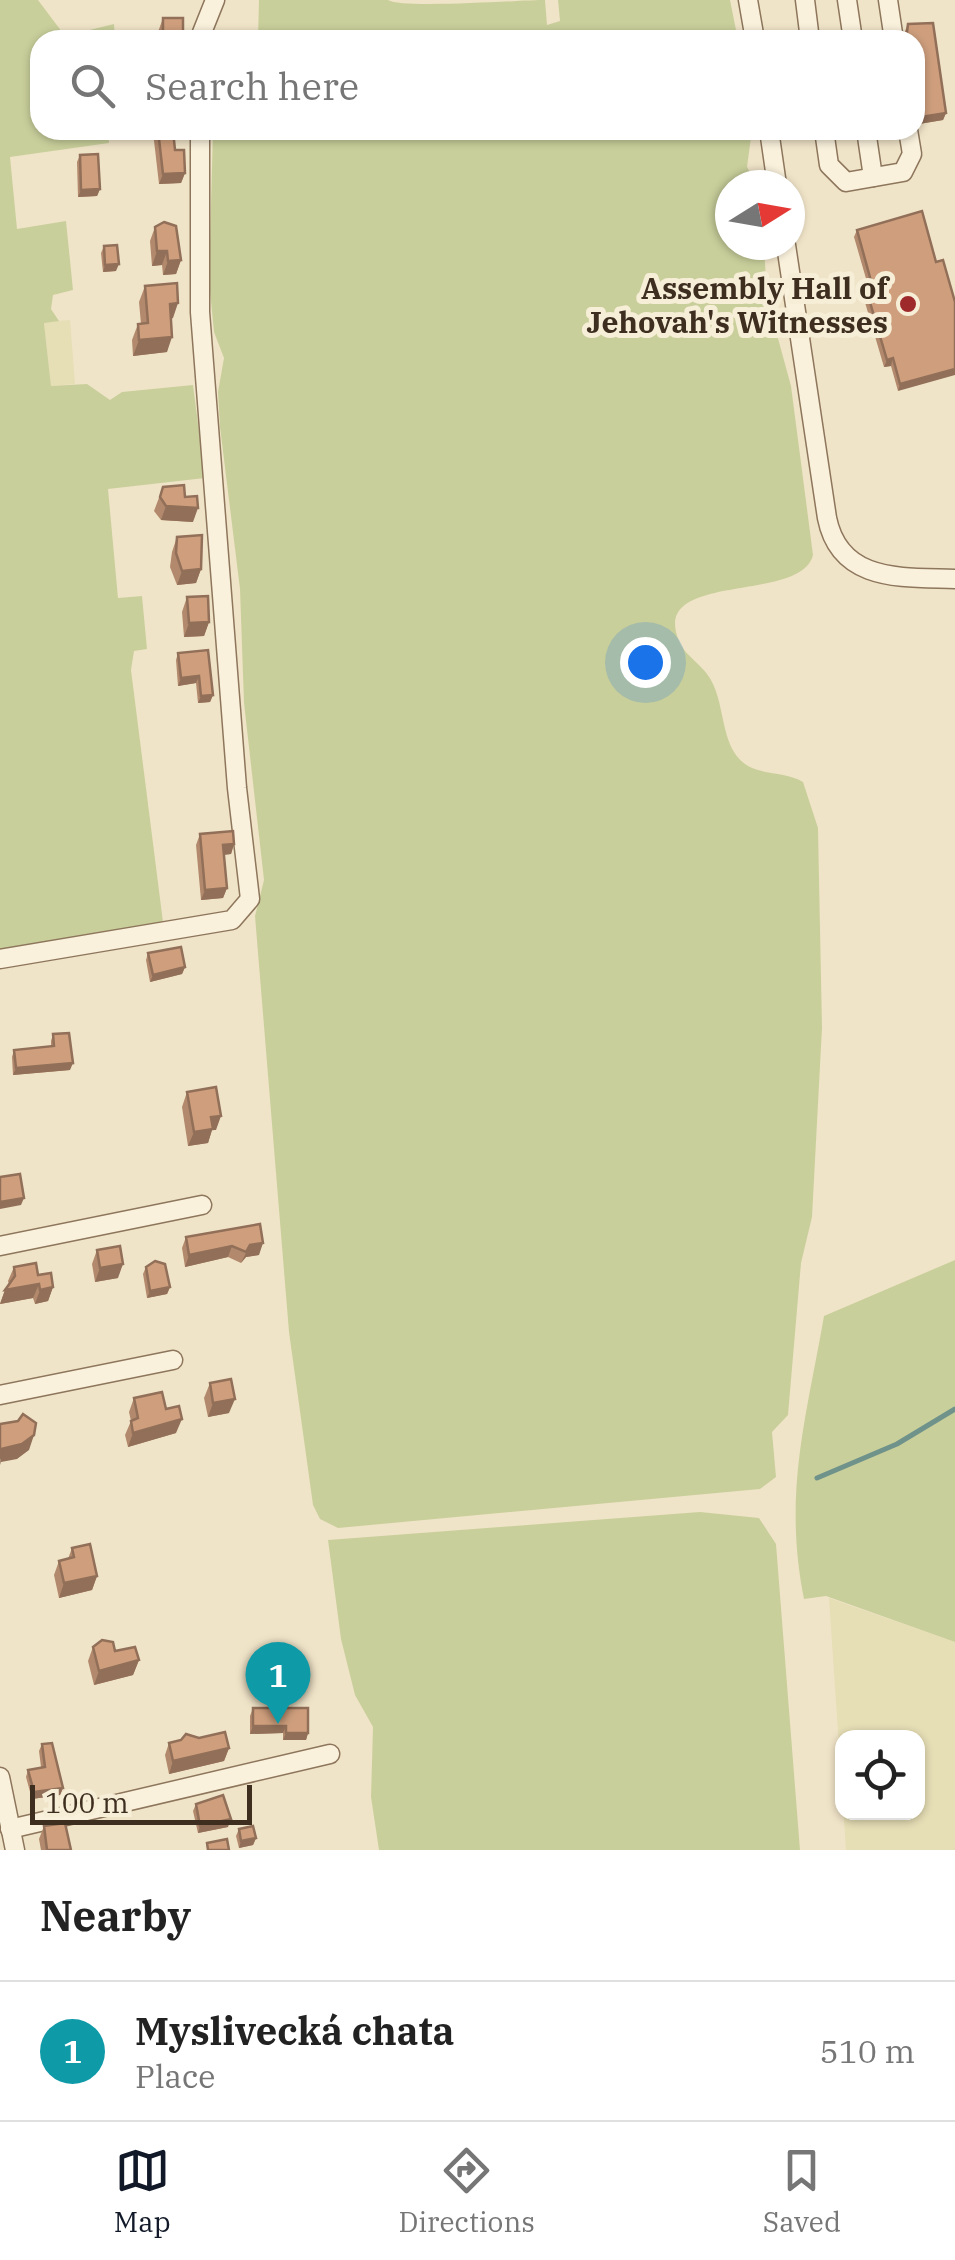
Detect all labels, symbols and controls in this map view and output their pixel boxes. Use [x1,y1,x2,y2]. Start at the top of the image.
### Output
search box [30,30,925,140]
icon: search [65,58,120,113]
text: Search here [145,61,359,110]
north arrow [715,170,805,260]
place label: Assembly Hall of Jehovah's Witnesses [586,268,890,341]
marker: Assembly Hall of Jehovah's Witnesses [897,293,919,315]
your location [620,637,671,688]
pin: 1 [246,1642,310,1724]
map controls [835,1730,925,1820]
button: locate [835,1730,925,1820]
scale bar [30,1780,252,1824]
text: 100 m [45,1784,129,1821]
text: Nearby [40,1888,191,1943]
text: Myslivecká chata [135,2006,454,2055]
text: 1 [63,2030,82,2072]
text: 510 m [819,2030,915,2072]
text: Place [135,2055,215,2097]
tab: Map [114,2143,171,2240]
tab: Directions [398,2143,535,2240]
tab: Saved [763,2143,841,2240]

